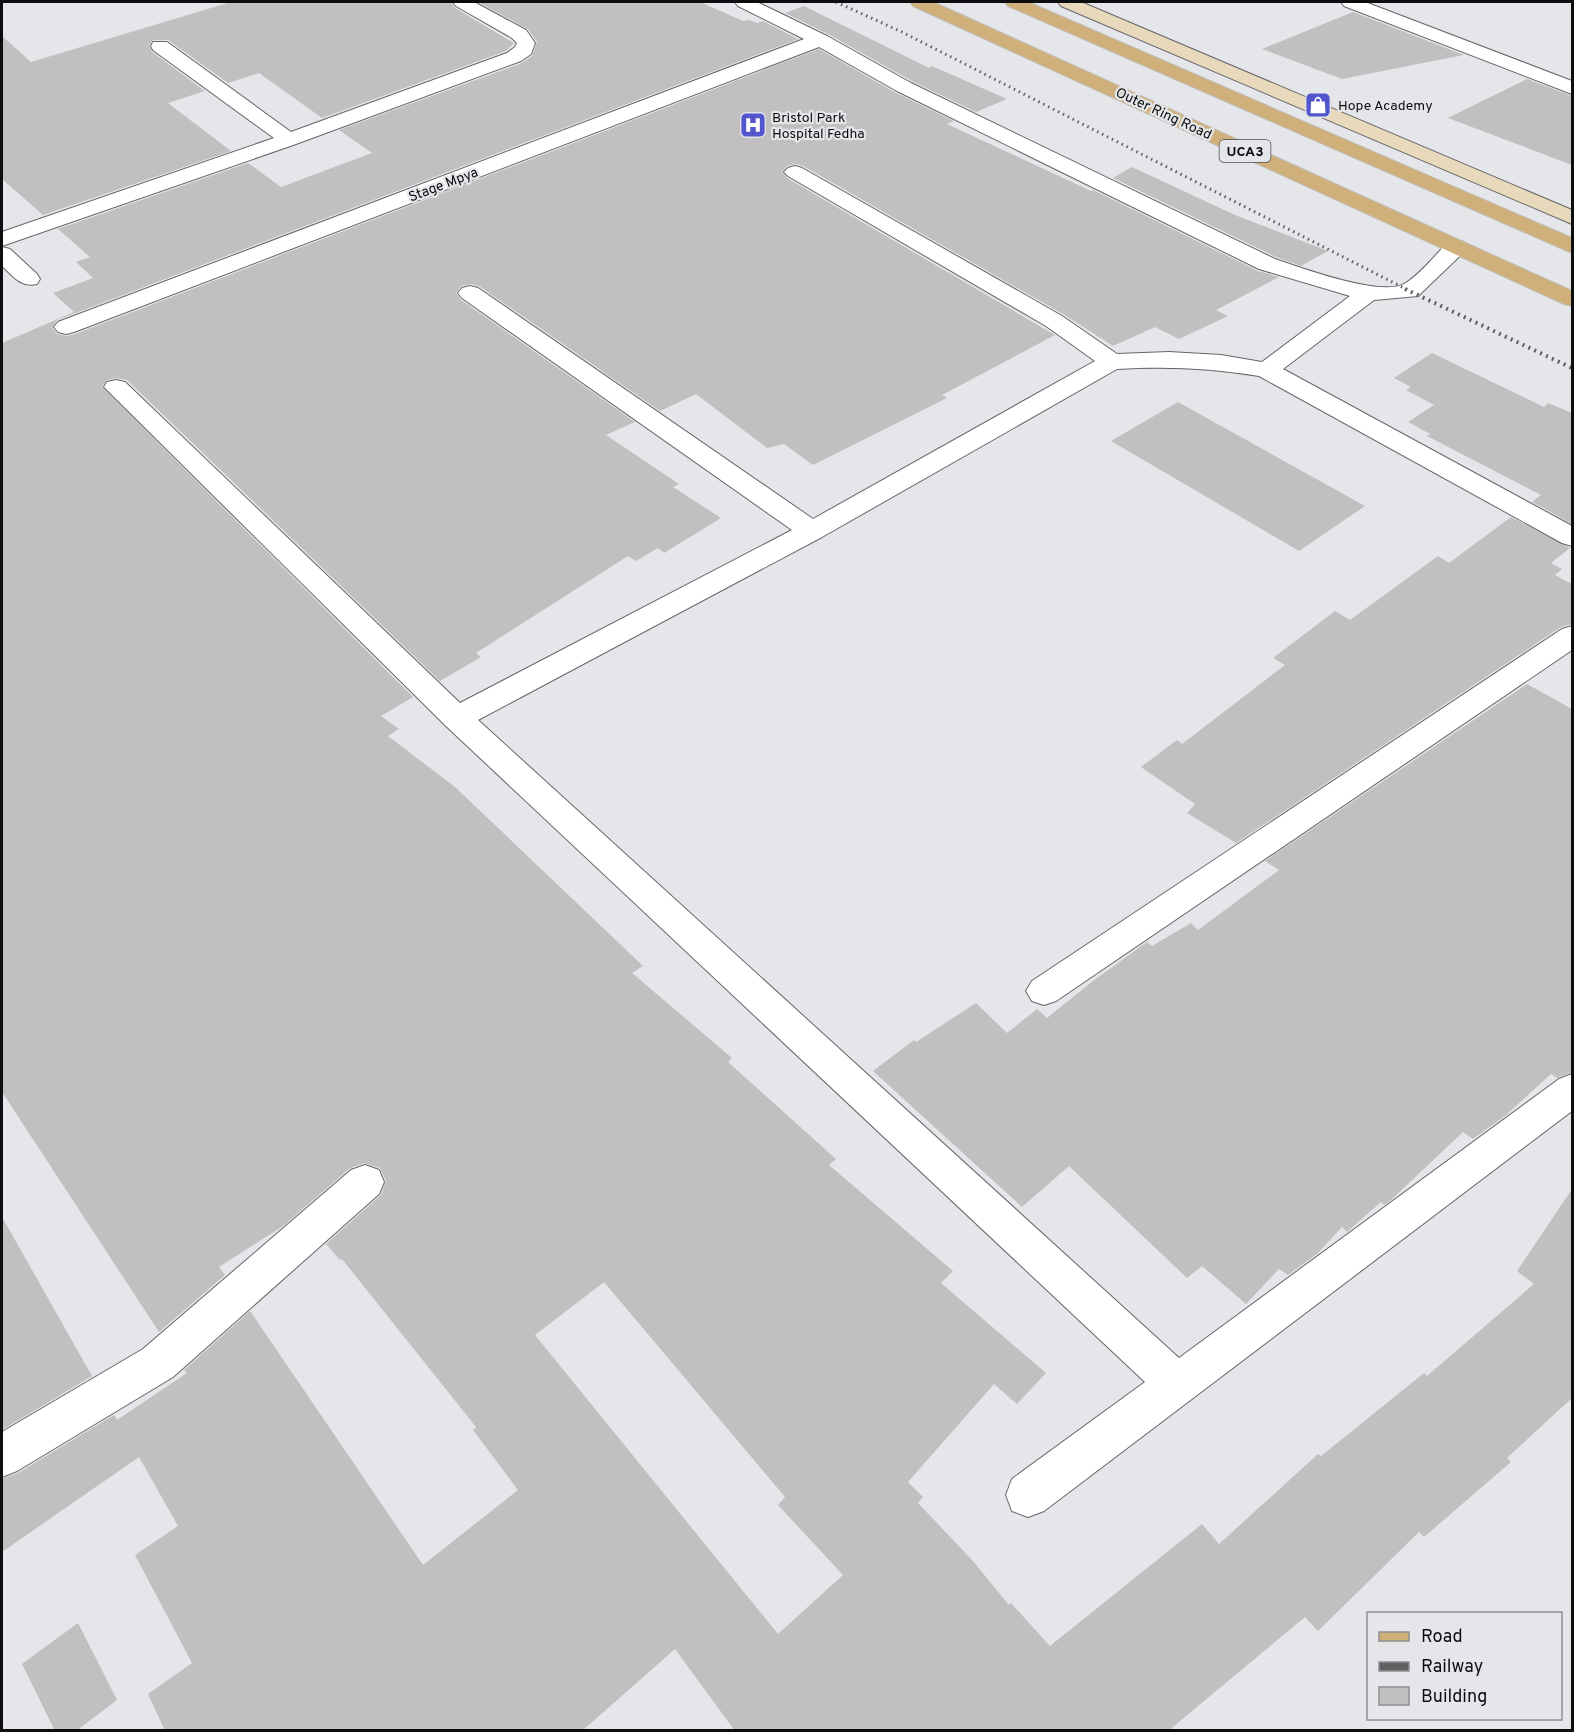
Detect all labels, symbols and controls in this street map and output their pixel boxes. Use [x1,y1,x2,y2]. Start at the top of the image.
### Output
street label: Outer Ring Road [1113,85,1214,144]
shop icon: Hope Academy [1303,90,1333,120]
place label: Hope Academy [1338,98,1433,115]
hospital icon: Bristol Park Hospital Fedha [738,110,768,140]
place label: Bristol Park Hospital Fedha [772,110,865,143]
road number: UCA3 [1220,140,1270,162]
street label: Stage Mpya [406,164,481,206]
legend [1367,1612,1562,1720]
text: Road [1421,1626,1463,1649]
text: Railway [1421,1656,1483,1679]
text: Building [1421,1686,1487,1709]

